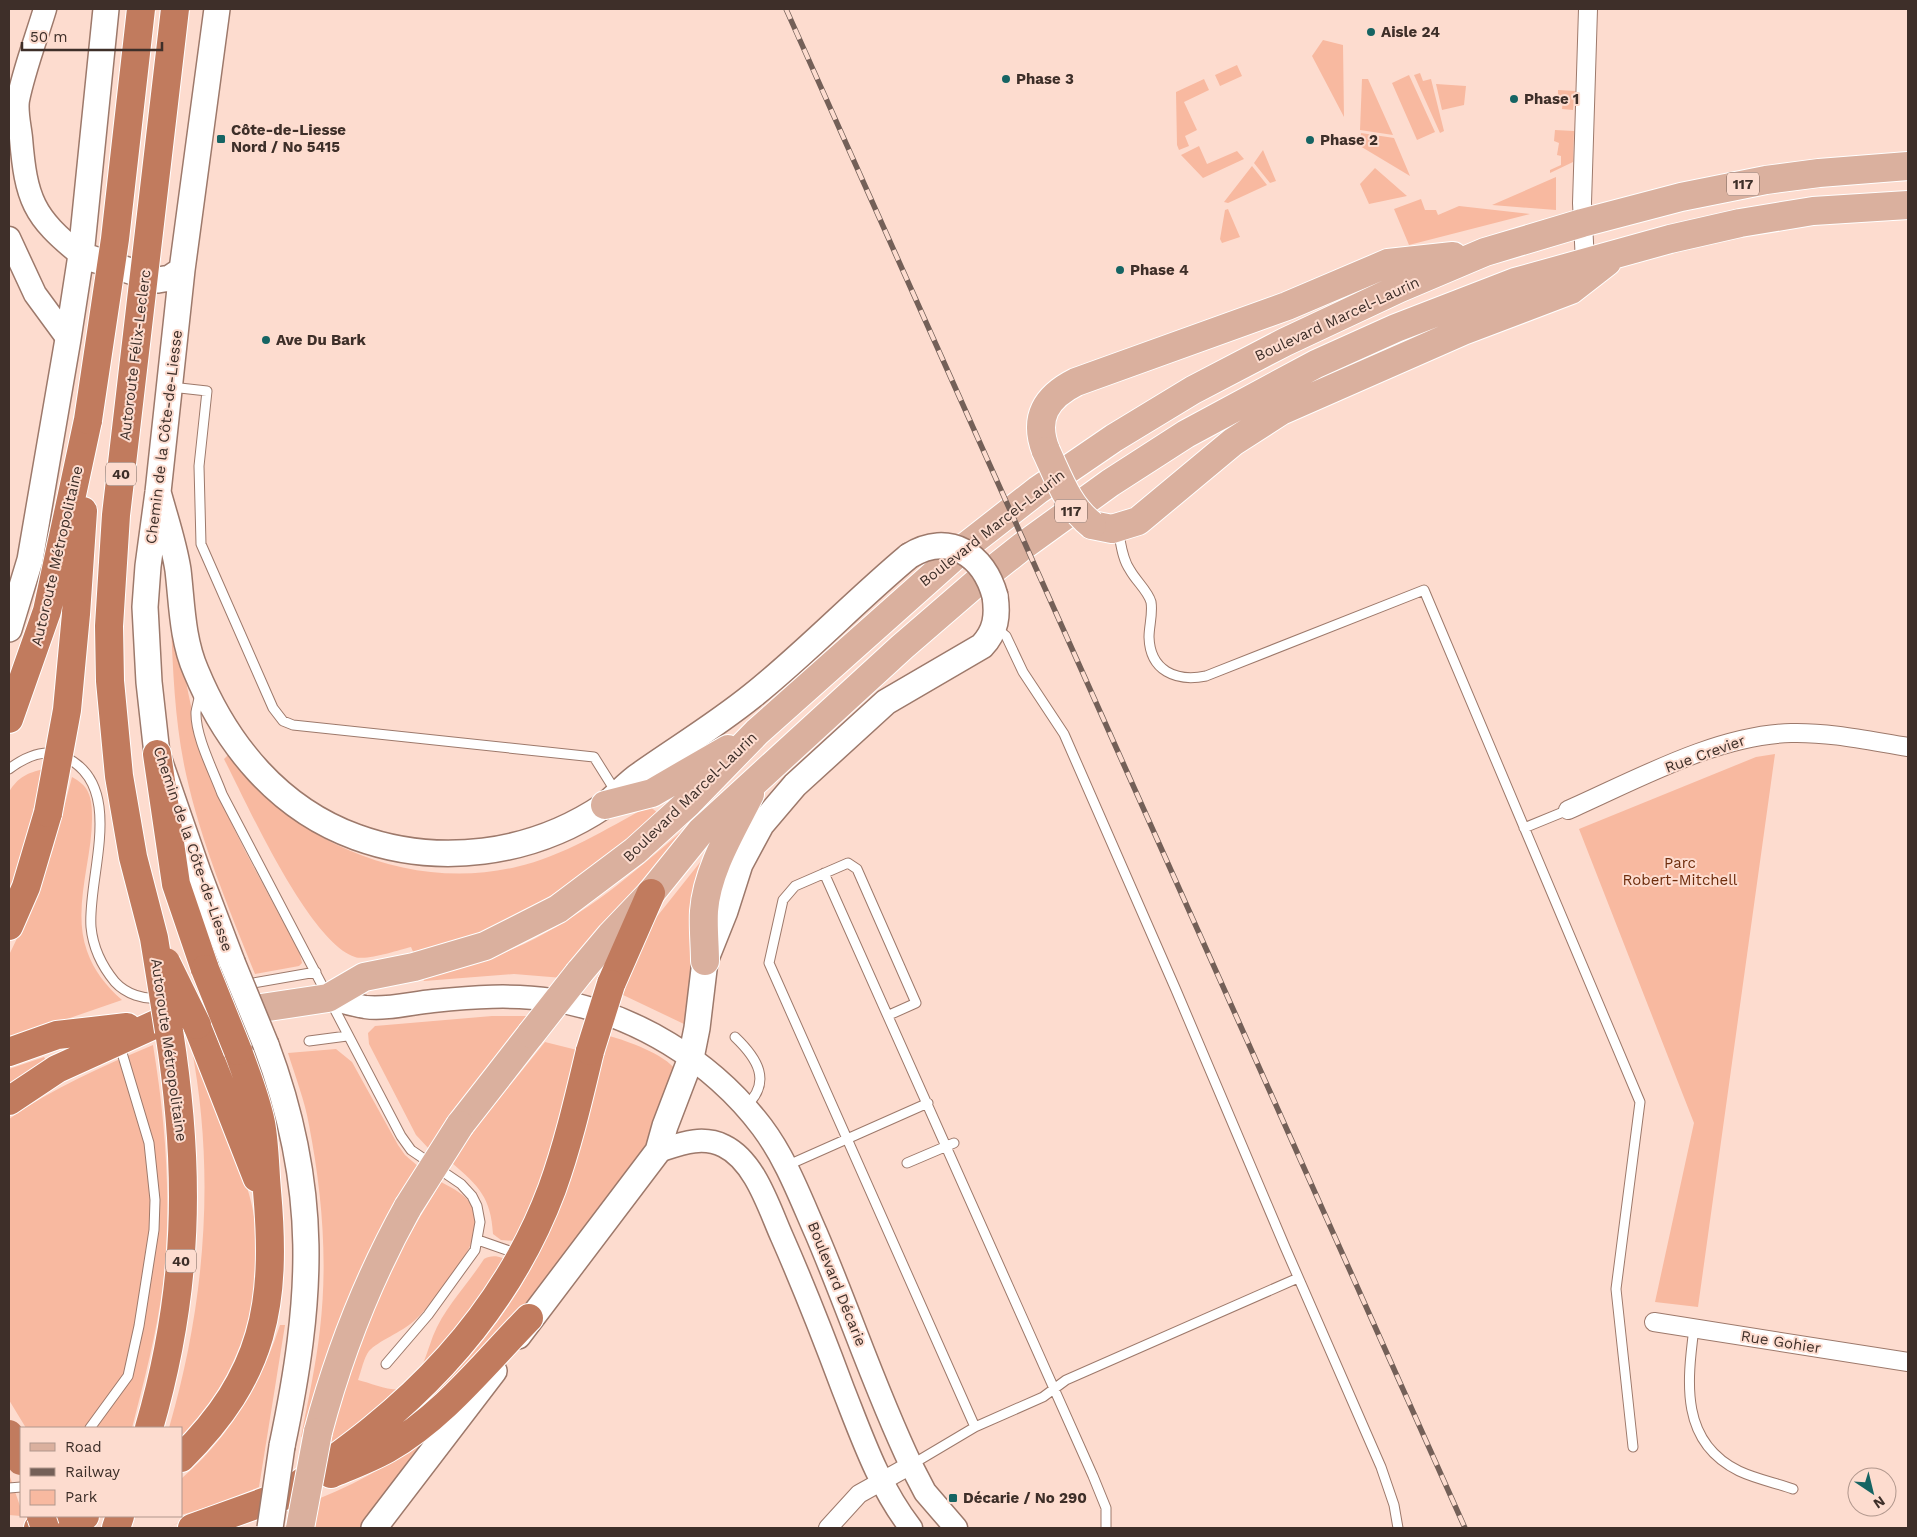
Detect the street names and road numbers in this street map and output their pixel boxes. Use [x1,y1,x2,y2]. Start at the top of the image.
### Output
road number: 117 [1727,172,1759,195]
street label: Autoroute Félix-Leclerc [116,268,154,442]
street label: Boulevard Marcel-Laurin [1252,273,1422,365]
street label: Chemin de la Côte-de-Liesse [142,329,186,545]
road number: 40 [106,462,136,486]
street label: Autoroute Métropolitaine [27,464,87,648]
street label: Boulevard Marcel-Laurin [916,466,1068,590]
road number: 117 [1055,500,1087,522]
street label: Boulevard Marcel-Laurin [619,728,761,866]
street label: Rue Crevier [1662,731,1748,777]
street label: Chemin de la Côte-de-Liesse [149,744,237,954]
street label: Autoroute Métropolitaine [147,957,191,1143]
street label: Boulevard Décarie [804,1219,870,1349]
road number: 40 [166,1250,196,1272]
street label: Rue Gohier [1740,1327,1822,1357]

